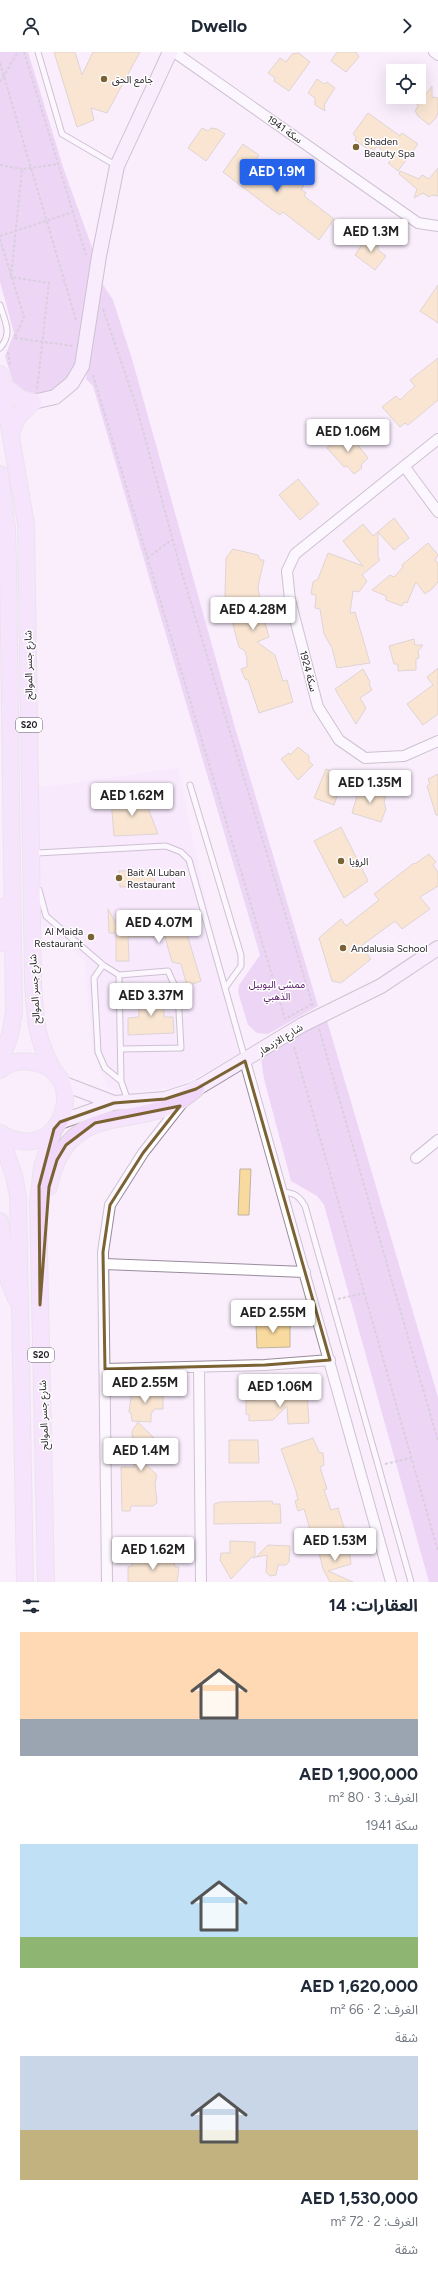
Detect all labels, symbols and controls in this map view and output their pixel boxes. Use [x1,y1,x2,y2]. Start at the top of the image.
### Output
icon: person [20,15,42,37]
text: Dwello [191,15,247,37]
icon: forward [396,15,418,37]
map controls [386,64,426,104]
button: locate [386,64,426,104]
place label: جامع الحق [112,73,153,87]
marker: جامع الحق [99,74,109,84]
street label: سكة 1941 [264,113,305,146]
place label: Shaden Beauty Spa [364,135,415,160]
marker: Shaden Beauty Spa [351,142,361,152]
pin: AED 1.9M [236,159,318,193]
text: AED 1.9M [249,164,305,179]
pin: AED 1.3M [330,219,412,253]
text: AED 1.3M [343,224,399,239]
pin: AED 1.06M [302,419,394,453]
text: AED 1.06M [316,424,380,439]
pin: AED 4.28M [207,597,299,631]
text: AED 4.28M [219,602,287,617]
street label: شارع جسر الموالح [21,630,37,700]
street label: سكة 1924 [297,649,320,693]
road number: S20 [16,718,42,732]
pin: AED 1.35M [324,770,416,804]
text: AED 1.35M [338,775,402,790]
pin: AED 1.62M [86,783,178,817]
text: AED 1.62M [100,788,164,803]
place label: الرؤيا [349,855,368,868]
marker: الرؤيا [336,856,346,866]
place label: Bait Al Luban Restaurant [127,866,186,891]
marker: Bait Al Luban Restaurant [114,873,124,883]
pin: AED 4.07M [113,910,205,944]
text: AED 4.07M [125,915,193,930]
place label: Al Maida Restaurant [34,925,83,950]
marker: Al Maida Restaurant [86,932,96,942]
place label: Andalusia School [351,942,428,955]
marker: Andalusia School [338,943,348,953]
street label: شارع جسر الموالح [26,954,44,1024]
park label: ممشى اليوبيل الذهبي [249,978,305,1004]
pin: AED 3.37M [105,983,197,1017]
text: AED 3.37M [118,988,184,1003]
street label: شارع الازدهار [255,1020,306,1060]
pin: AED 2.55M [227,1300,319,1334]
text: AED 2.55M [240,1305,306,1320]
road number: S20 [28,1348,54,1362]
pin: AED 2.55M [99,1370,191,1404]
pin: AED 1.06M [234,1374,326,1408]
text: AED 2.55M [112,1375,178,1390]
text: AED 1.06M [248,1379,312,1394]
street label: شارع جسر الموالح [36,1380,52,1450]
pin: AED 1.4M [100,1438,182,1472]
text: AED 1.4M [112,1443,170,1458]
pin: AED 1.53M [289,1528,381,1562]
text: AED 1.53M [303,1533,367,1548]
pin: AED 1.62M [107,1537,199,1571]
text: AED 1.62M [121,1542,185,1557]
icon: filters [20,1595,42,1617]
text: العقارات: 14 [329,1595,418,1615]
icon: home [183,1658,255,1730]
text: AED 1,900,000 [299,1764,418,1784]
text: الغرف: 3 · 80 m² [329,1790,418,1805]
text: سكة 1941 [366,1818,418,1833]
icon: home [183,1870,255,1942]
text: AED 1,620,000 [300,1976,418,1996]
text: الغرف: 2 · 66 m² [330,2002,418,2017]
text: شقة [395,2030,418,2045]
icon: home [183,2082,255,2154]
text: AED 1,530,000 [301,2188,418,2208]
text: الغرف: 2 · 72 m² [330,2214,418,2229]
text: شقة [395,2242,418,2257]

